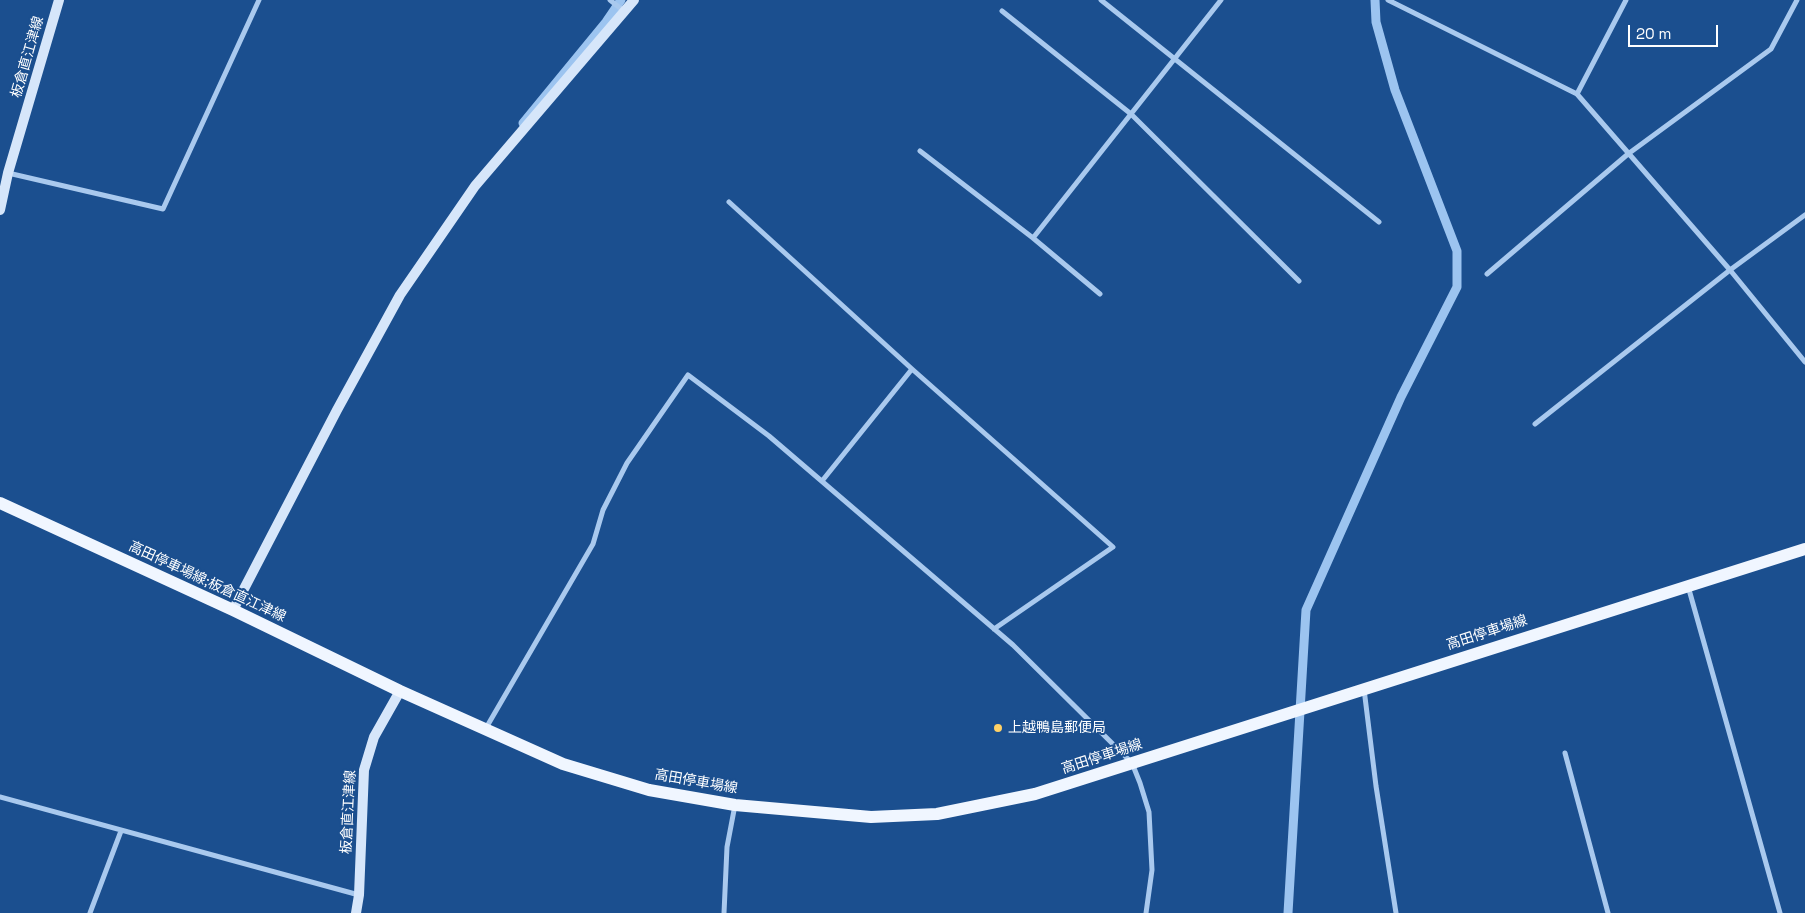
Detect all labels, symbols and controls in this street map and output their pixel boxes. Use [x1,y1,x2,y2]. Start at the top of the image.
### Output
street label: 板倉直江津線 [8,14,48,100]
scale bar [1630,15,1720,47]
text: 20 m [1636,24,1671,43]
street label: 高田停車場線;板倉直江津線 [126,538,288,626]
street label: 高田停車場線 [1444,612,1530,654]
place label: 上越鴨島郵便局 [1008,720,1106,736]
marker: 上越鴨島郵便局 [992,722,1004,734]
street label: 高田停車場線 [1059,736,1145,778]
street label: 高田停車場線 [653,766,739,798]
street label: 板倉直江津線 [338,770,360,854]

